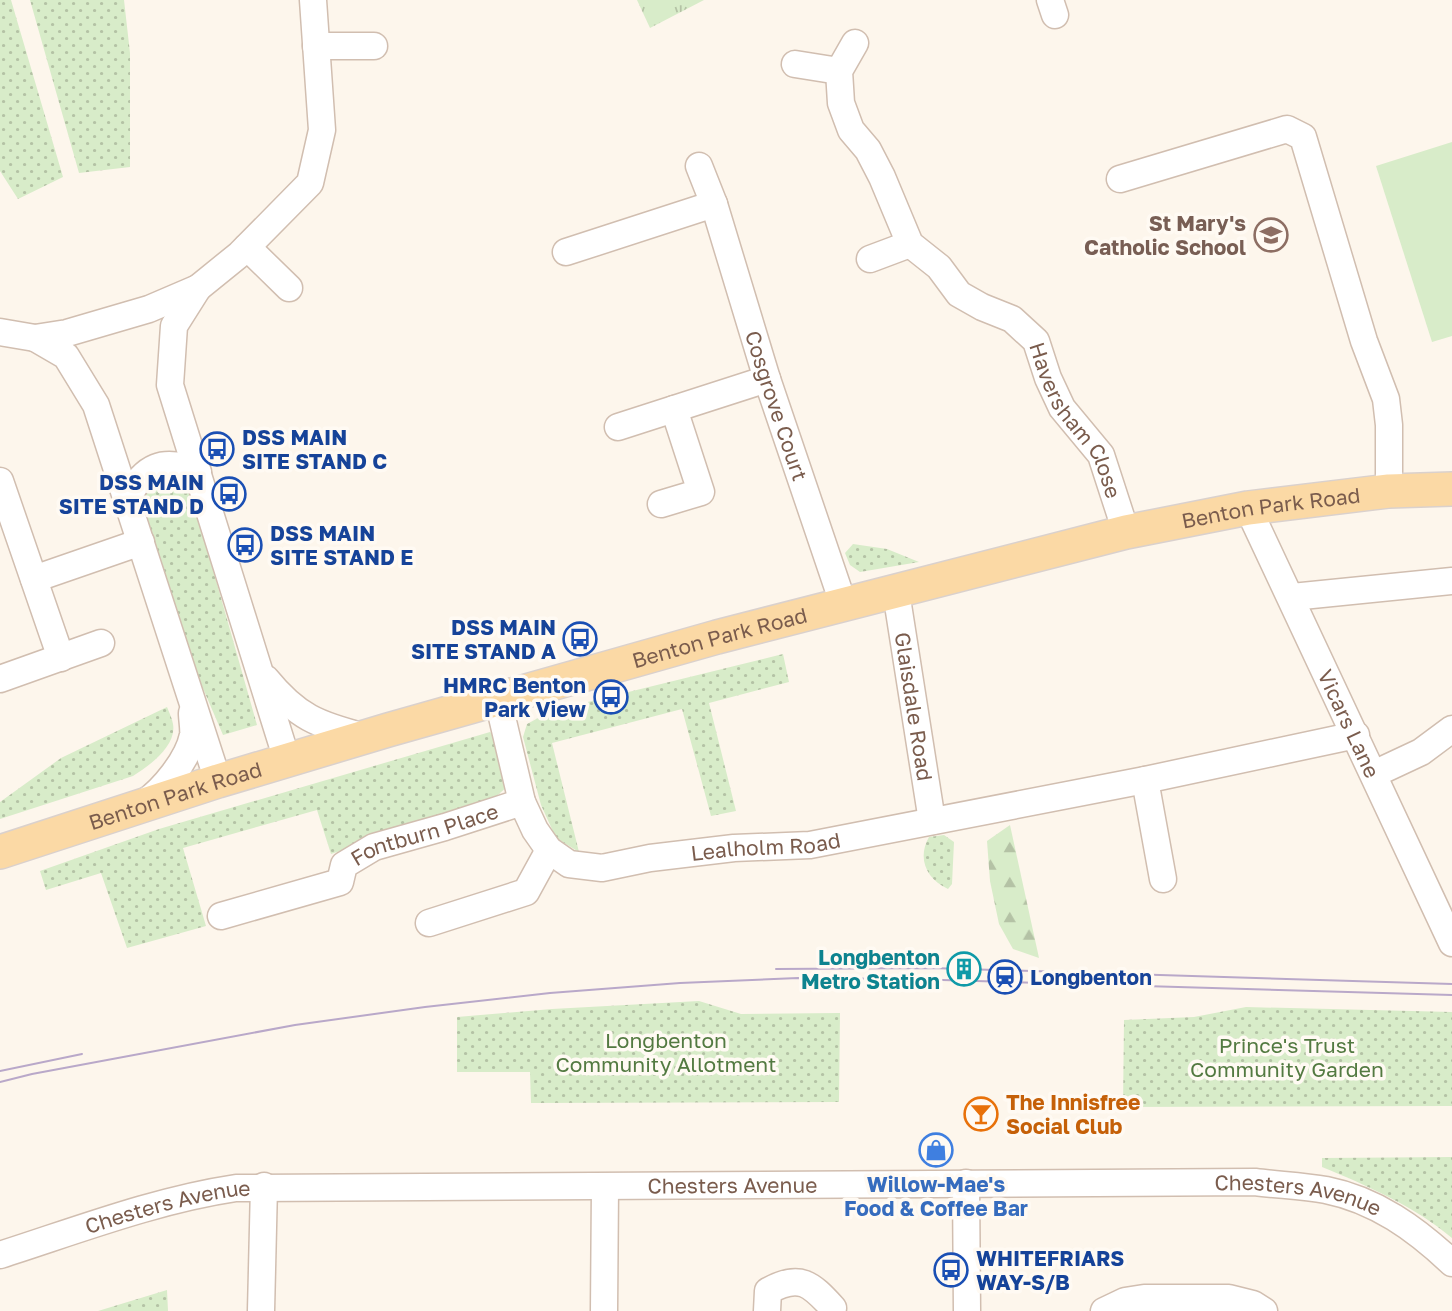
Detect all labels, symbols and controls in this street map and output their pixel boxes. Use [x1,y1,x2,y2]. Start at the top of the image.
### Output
place label: St Mary's Catholic School [1084,210,1246,260]
school or university icon: St Mary's Catholic School [1252,216,1290,254]
street label: Cosgrove Court [740,327,814,484]
street label: Haversham Close [1024,339,1127,501]
place label: DSS MAIN SITE STAND C [242,424,387,474]
bus stop icon: DSS MAIN SITE STAND C [198,430,236,468]
place label: DSS MAIN SITE STAND D [59,469,204,519]
bus stop icon: DSS MAIN SITE STAND D [210,475,248,513]
street label: Benton Park Road [1179,482,1362,534]
place label: DSS MAIN SITE STAND E [270,520,413,570]
bus stop icon: DSS MAIN SITE STAND E [226,526,264,564]
street label: Benton Park Road [629,601,810,673]
place label: DSS MAIN SITE STAND A [411,614,556,664]
bus stop icon: DSS MAIN SITE STAND A [561,620,599,658]
street label: Glaisdale Road [889,630,939,783]
street label: Vicars Lane [1312,665,1386,782]
place label: HMRC Benton Park View [443,672,587,722]
bus stop icon: HMRC Benton Park View [592,678,630,716]
street label: Benton Park Road [85,756,265,835]
street label: Fontburn Place [346,798,501,871]
street label: Lealholm Road [689,826,843,866]
place label: Longbenton Metro Station [801,944,940,994]
building icon: Longbenton Metro Station [945,950,983,988]
station icon: Longbenton [986,958,1024,996]
place label: Longbenton [1030,964,1152,990]
park label: Longbenton Community Allotment [556,1027,776,1077]
park label: Prince's Trust Community Garden [1190,1032,1384,1082]
place label: The Innisfree Social Club [1006,1089,1140,1139]
bar icon: The Innisfree Social Club [962,1095,1000,1133]
shop icon: Willow-Mae's Food & Coffee Bar [917,1131,955,1169]
street label: Chesters Avenue [1214,1169,1386,1221]
place label: Willow-Mae's Food & Coffee Bar [844,1171,1028,1221]
street label: Chesters Avenue [647,1172,817,1199]
street label: Chesters Avenue [82,1175,250,1239]
place label: WHITEFRIARS WAY-S/B [976,1245,1124,1295]
bus stop icon: WHITEFRIARS WAY-S/B [932,1251,970,1289]

